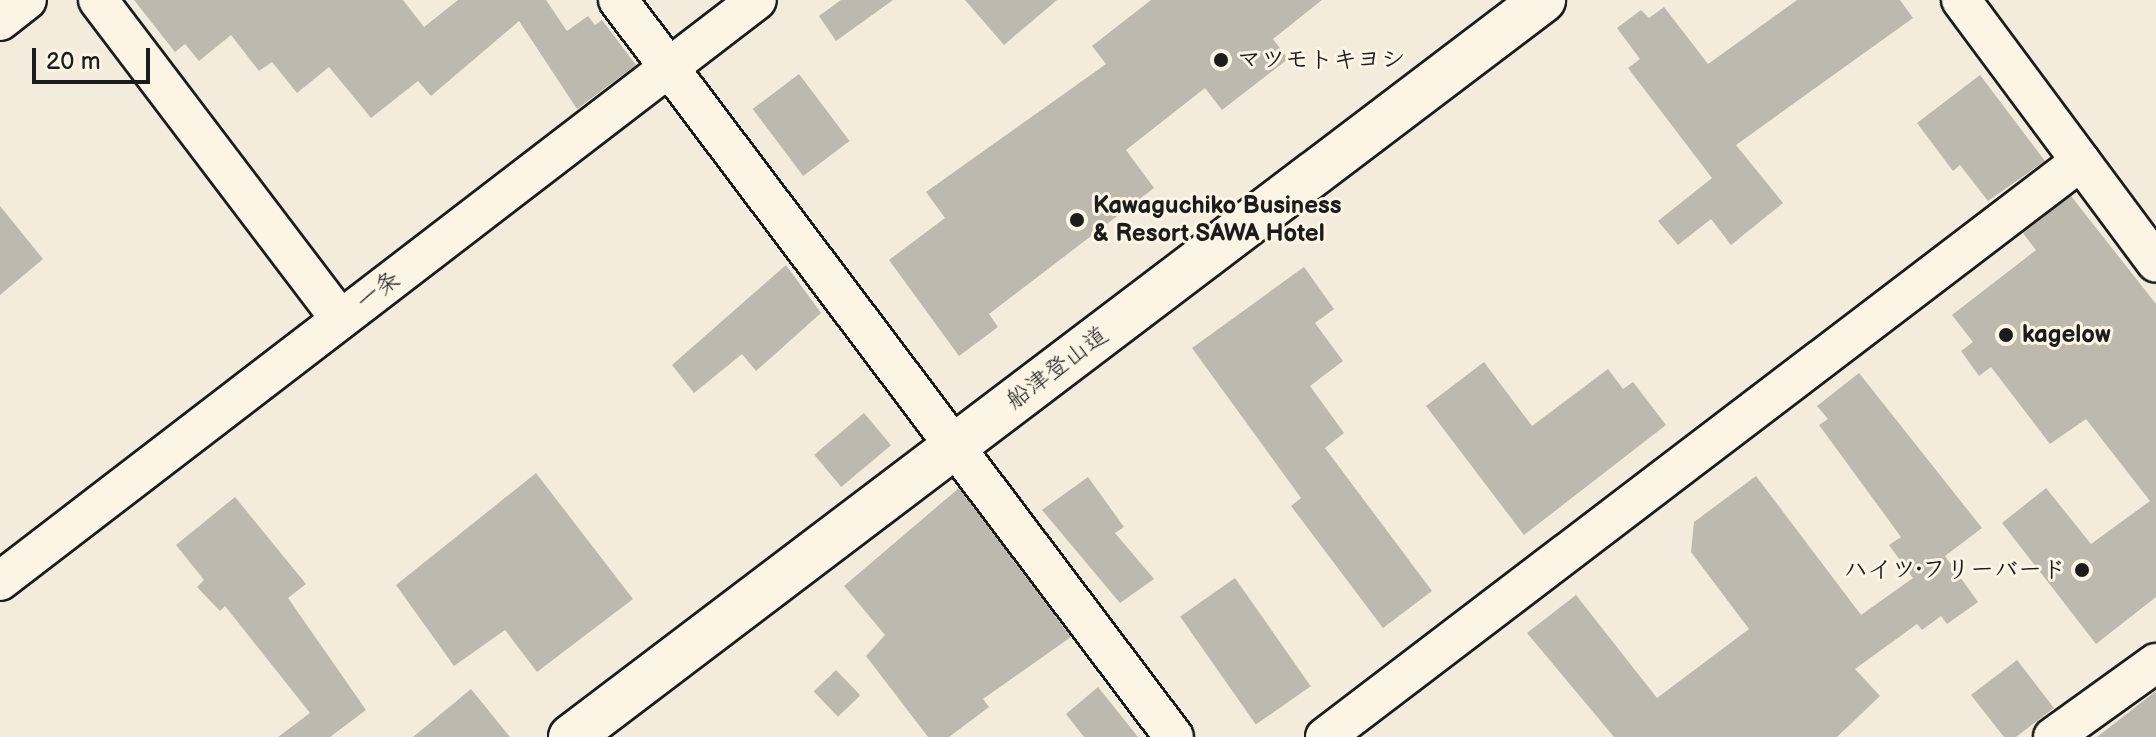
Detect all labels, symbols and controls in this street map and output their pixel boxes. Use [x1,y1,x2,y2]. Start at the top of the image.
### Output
scale bar [36,32,154,82]
place label: マツモトキヨシ [1237,46,1405,74]
text: 20 m [46,47,101,76]
marker: マツモトキヨシ [1212,51,1230,69]
place label: Kawaguchiko Business & Resort SAWA Hotel [1093,192,1342,248]
marker: Kawaguchiko Business & Resort SAWA Hotel [1068,211,1086,229]
street label: 一条 [350,264,406,316]
street label: 船津登山道 [1000,320,1114,416]
place label: kagelow [2022,321,2111,349]
marker: kagelow [1997,326,2015,344]
place label: ハイツ•フリーバード [1844,556,2066,584]
marker: ハイツ•フリーバード [2073,561,2091,579]

